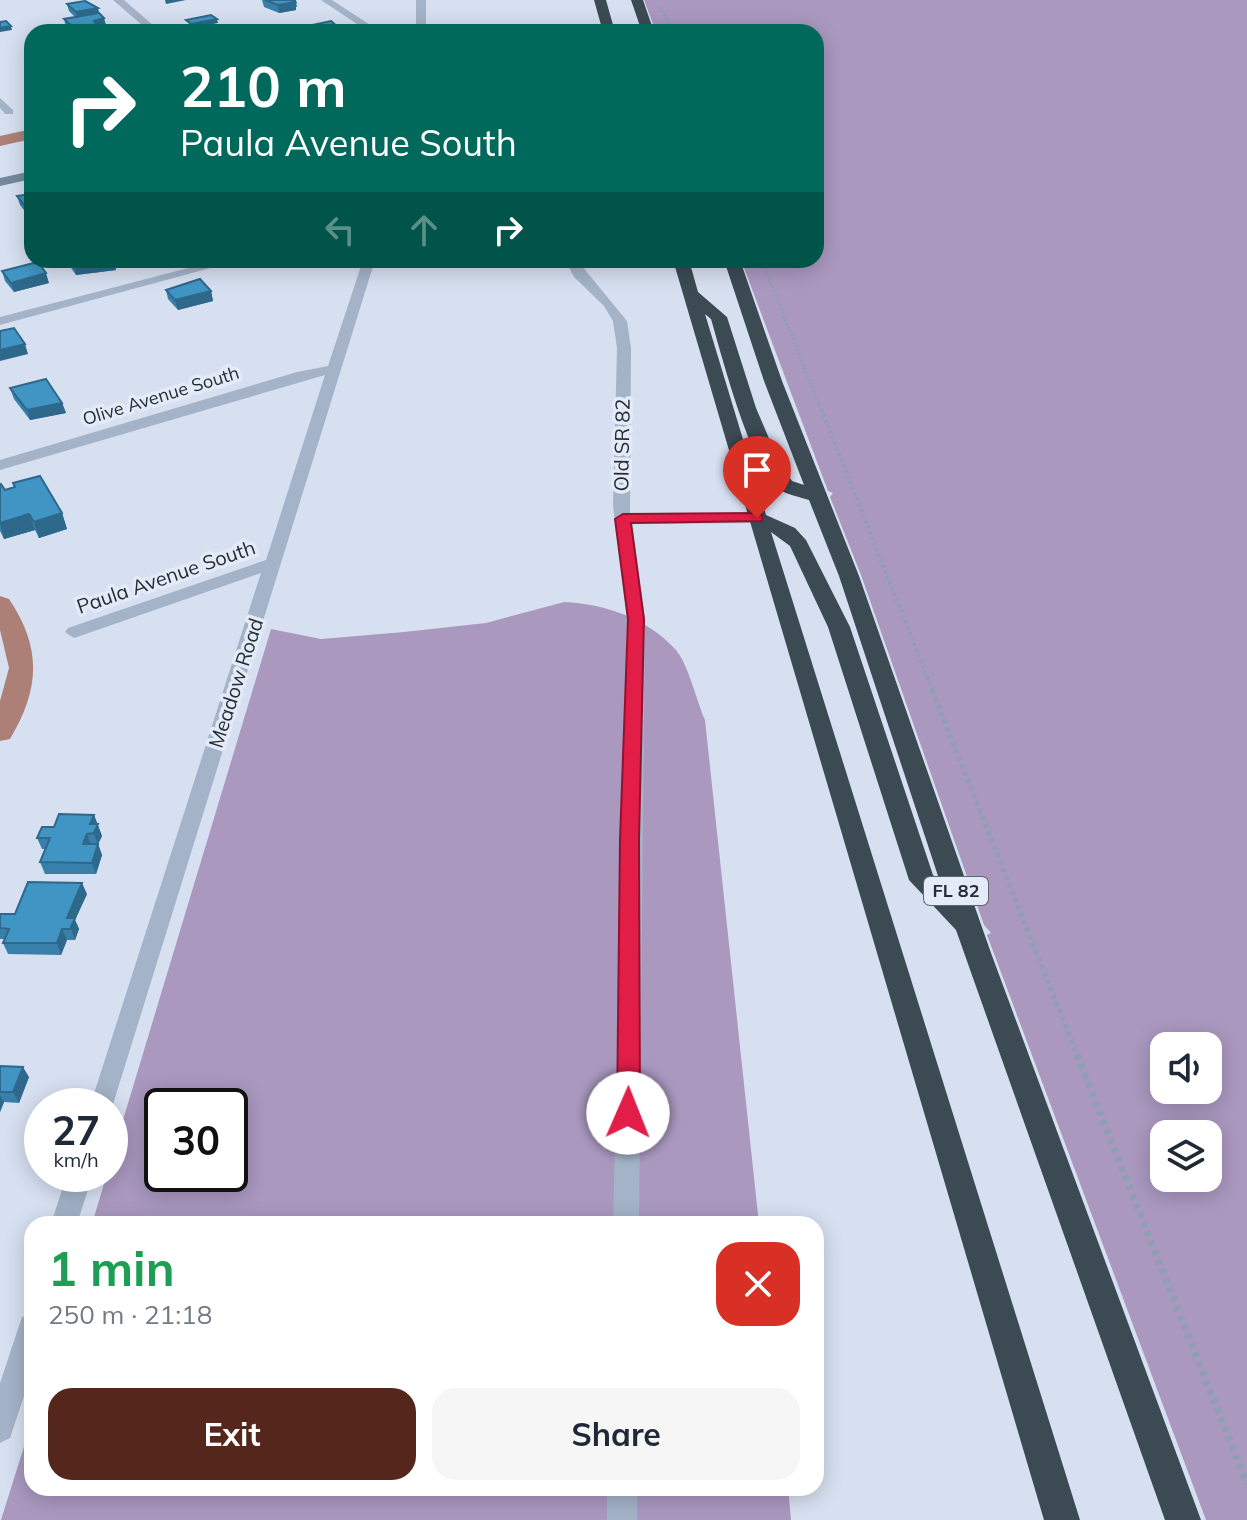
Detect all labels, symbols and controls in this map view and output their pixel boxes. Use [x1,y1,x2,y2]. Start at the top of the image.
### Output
text: 210 m [180,51,347,121]
icon: right [48,56,152,160]
text: Paula Avenue South [180,120,517,165]
icon: left [318,208,362,252]
icon: ahead [402,208,446,252]
icon: right [486,208,530,252]
street label: Olive Avenue South [80,361,242,430]
street label: Old SR 82 [608,398,635,492]
pin [723,436,791,518]
icon: arrive [735,448,779,492]
street label: Paula Avenue South [73,534,258,619]
street label: Meadow Road [203,615,268,751]
road number: FL 82 [924,877,988,905]
map controls [1150,1032,1222,1192]
button: sound [1150,1032,1222,1104]
position arrow [586,1071,670,1155]
speed limit sign: 30 [144,1088,248,1192]
text: 27 [52,1105,100,1155]
button: layers [1150,1120,1222,1192]
text: km/h [53,1147,99,1172]
text: 1 min [48,1238,175,1298]
button: close [716,1242,800,1326]
text: 250 m · 21:18 [48,1298,212,1331]
button: Exit [48,1388,416,1480]
button: Share [432,1388,800,1480]

